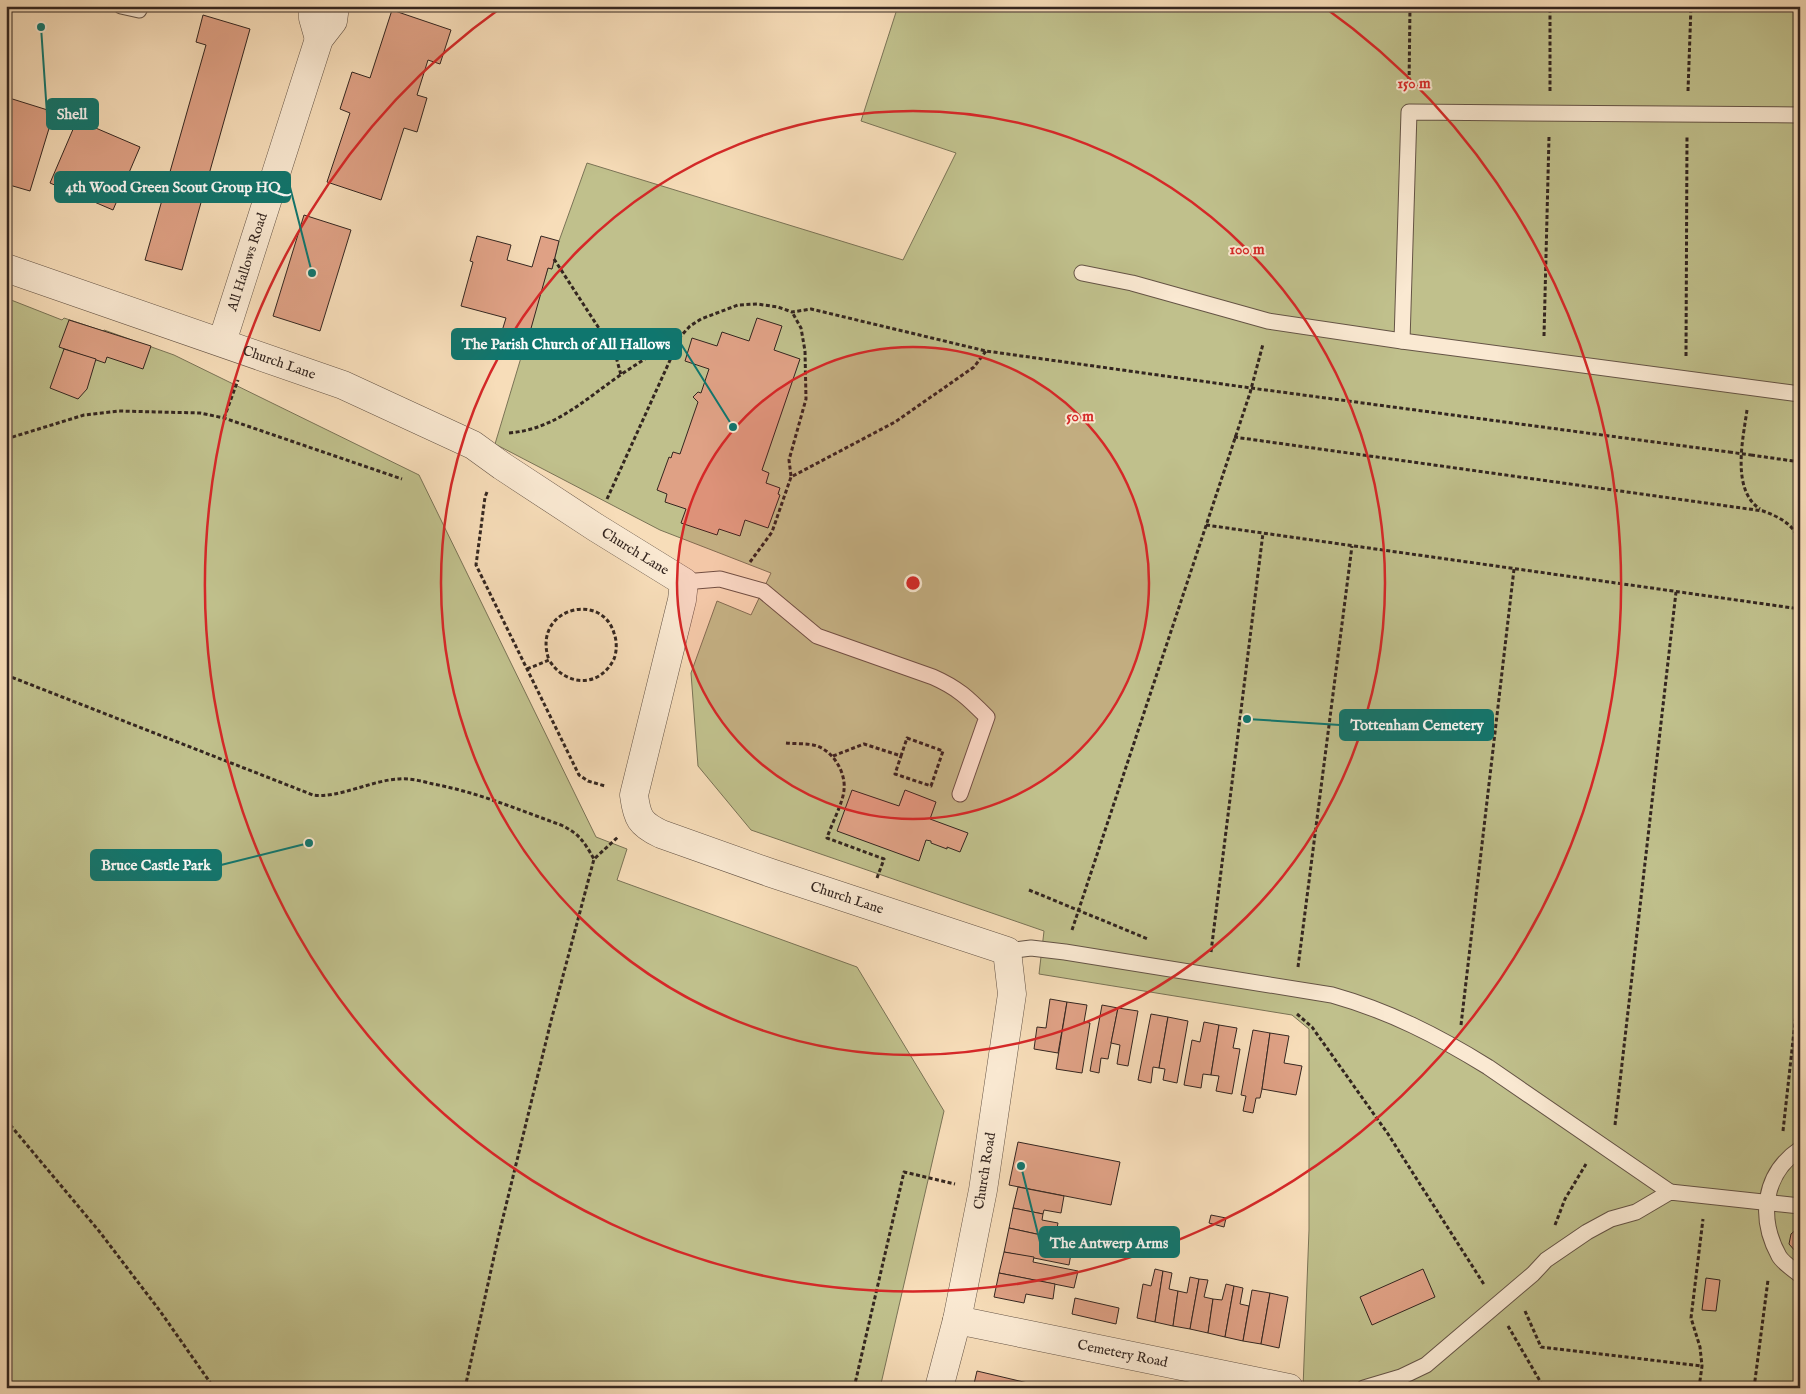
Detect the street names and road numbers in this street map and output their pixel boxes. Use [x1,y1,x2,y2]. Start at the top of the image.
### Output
street label: All Hallows Road [223,210,272,314]
street label: Church Lane [240,342,319,384]
street label: Church Lane [598,524,673,580]
street label: Church Lane [808,878,887,919]
street label: Church Road [970,1131,1000,1211]
street label: Cemetery Road [1076,1336,1170,1372]

